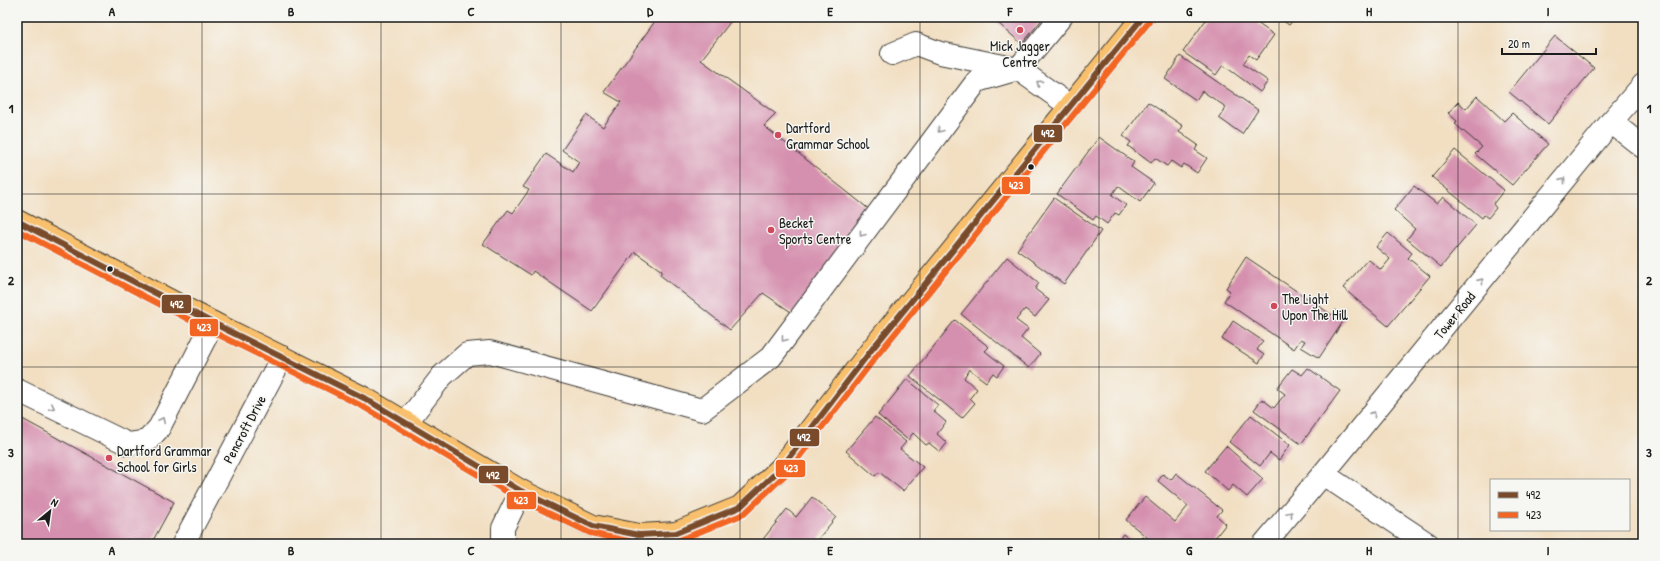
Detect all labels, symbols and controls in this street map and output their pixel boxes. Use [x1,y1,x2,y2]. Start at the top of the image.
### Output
text: A [109,2,116,20]
text: B [288,2,295,20]
text: C [467,2,475,20]
text: D [647,2,654,20]
text: E [827,2,833,20]
text: F [1007,2,1014,20]
text: G [1186,2,1193,20]
text: H [1366,2,1372,20]
text: I [1546,2,1550,20]
marker: Mick Jagger Centre [1015,25,1025,35]
scale bar [1502,30,1596,56]
text: 20 m [1508,35,1530,52]
place label: Mick Jagger Centre [990,36,1051,71]
one-way arrow [1036,81,1043,88]
text: 1 [9,99,14,117]
text: 1 [1647,99,1652,117]
place label: Dartford Grammar School [786,118,870,153]
line badge: 492 [1033,124,1063,143]
one-way arrow [938,126,945,133]
text: 492 [1041,126,1056,140]
marker: Dartford Grammar School [773,130,783,140]
unlabelled marker [1026,162,1036,172]
line badge: 423 [1001,176,1031,195]
text: 423 [1009,178,1023,192]
one-way arrow [1559,178,1566,185]
place label: Becket Sports Centre [779,213,852,249]
marker: Becket Sports Centre [766,225,776,235]
one-way arrow [860,230,867,237]
unlabelled marker [105,264,115,274]
text: 2 [8,271,15,289]
text: 2 [1646,271,1653,289]
one-way arrow [1477,278,1484,286]
street label: Tower Road [1429,287,1479,343]
place label: The Light Upon The Hill [1282,289,1349,325]
line badge: 492 [161,294,192,314]
text: 492 [170,297,185,311]
marker: The Light Upon The Hill [1269,301,1279,311]
line badge: 423 [189,318,219,337]
text: 423 [197,320,211,334]
one-way arrow [782,334,789,341]
street label: Pencroft Drive [218,391,270,466]
one-way arrow [48,402,55,410]
one-way arrow [1368,412,1375,419]
one-way arrow [158,417,165,425]
line badge: 492 [789,428,820,447]
text: 492 [797,430,812,444]
place label: Dartford Grammar School for Girls [117,441,212,476]
text: 3 [8,443,14,461]
text: 3 [1646,443,1652,461]
marker: Dartford Grammar School for Girls [104,453,114,463]
line badge: 423 [775,459,806,478]
text: 423 [784,461,798,475]
line badge: 492 [478,465,509,484]
text: 492 [486,468,501,482]
legend [1490,479,1630,531]
text: 492 [1526,486,1541,503]
north arrow [30,491,70,531]
line badge: 423 [506,491,537,510]
text: 423 [514,493,528,507]
text: N [49,495,61,510]
text: 423 [1526,506,1542,523]
one-way arrow [1285,512,1292,519]
text: A [109,541,116,559]
text: B [288,541,295,559]
text: C [467,541,475,559]
text: D [647,541,654,559]
text: E [827,541,833,559]
text: F [1007,541,1014,559]
text: G [1186,541,1193,559]
text: H [1366,541,1372,559]
text: I [1546,541,1550,559]

